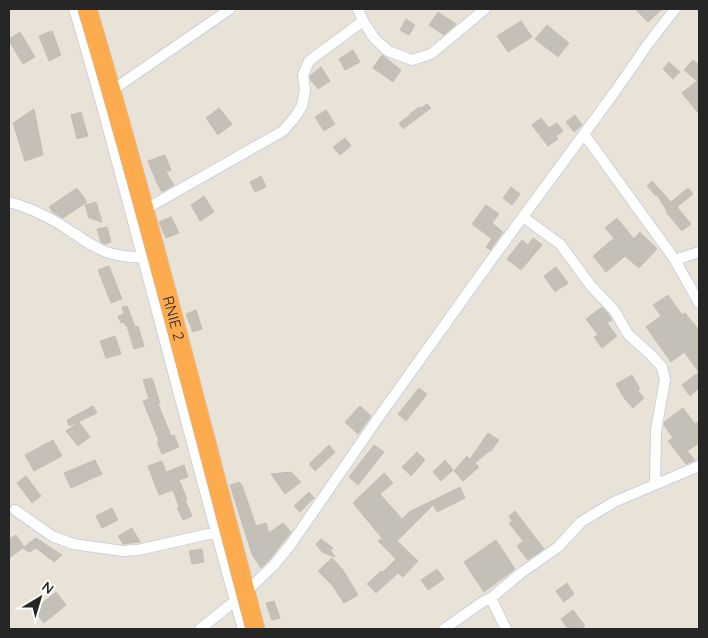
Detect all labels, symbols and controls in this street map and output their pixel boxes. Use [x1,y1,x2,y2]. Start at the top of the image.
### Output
street label: RNIE 2 [159,294,189,343]
north arrow [15,573,65,623]
text: N [38,577,58,598]

